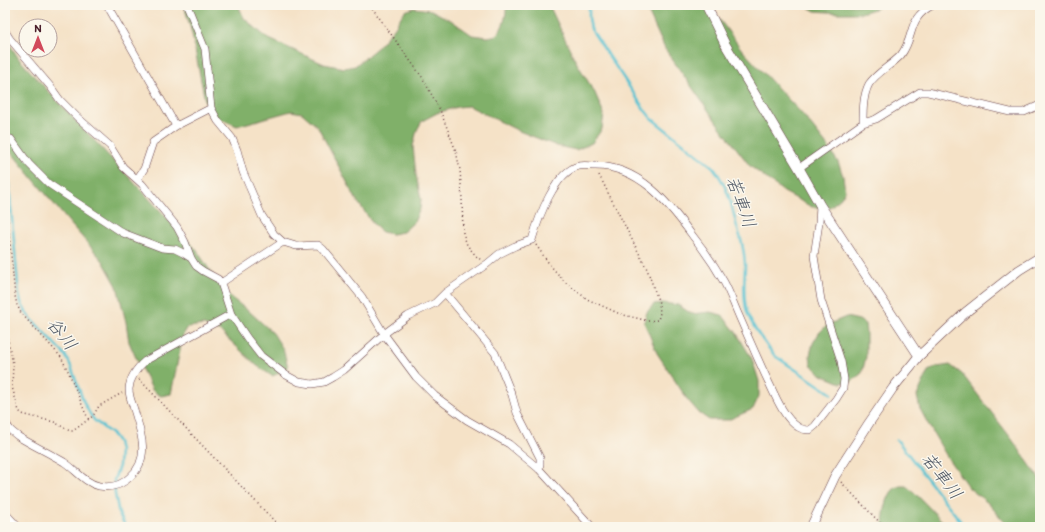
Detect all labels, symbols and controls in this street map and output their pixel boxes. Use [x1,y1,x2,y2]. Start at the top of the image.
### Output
north arrow [18,18,58,58]
text: N [34,22,42,35]
water label: 若車川 [721,173,761,231]
water label: 谷川 [42,313,82,355]
water label: 若車川 [917,448,967,504]

